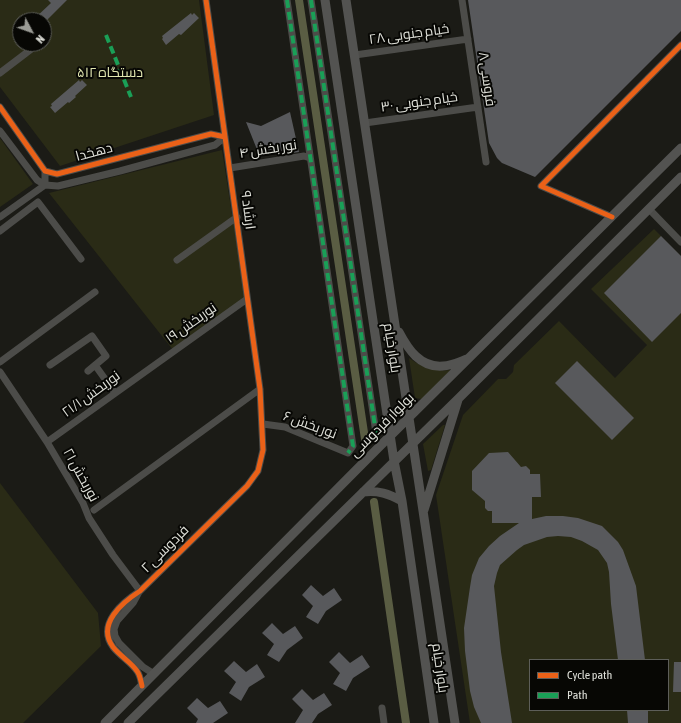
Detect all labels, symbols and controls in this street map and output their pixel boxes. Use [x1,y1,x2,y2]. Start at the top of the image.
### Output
north arrow [12,12,52,52]
street label: خیام جنوبی ۲۸ [368,20,450,48]
text: N [34,33,47,46]
street label: فروسی ۸ [475,51,499,107]
park label: ۵۱۲ دستگاه [77,65,143,81]
street label: خیام جنوبی ۳۰ [379,88,459,116]
street label: نور بخش ۴ [238,136,298,162]
street label: دهخدا [74,139,114,165]
street label: ارشاد ۹ [237,190,259,230]
street label: نوربخش ۱۹ [162,299,220,347]
street label: بلوار خیام [380,322,404,374]
street label: نوربخش ۲۱/۱ [59,367,123,421]
street label: بولوار فردوسی [346,389,418,461]
street label: نور بخش ۶ [281,408,339,442]
street label: نوربخش ۲۱ [59,445,103,505]
street label: فردوسی ۲ [138,522,192,576]
street label: بلوار خیام [428,642,452,694]
legend [529,659,669,711]
text: Cycle path [567,668,612,682]
text: Path [567,688,588,702]

